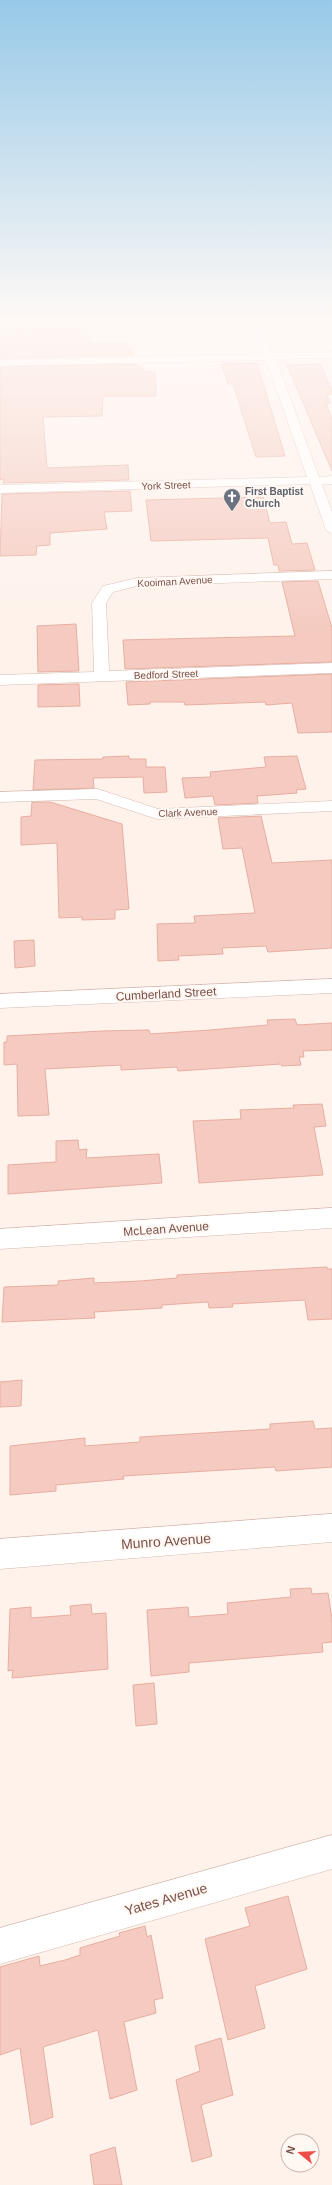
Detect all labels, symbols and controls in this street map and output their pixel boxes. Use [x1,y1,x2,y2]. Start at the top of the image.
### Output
street label: York Street [141,479,191,492]
place label: First Baptist Church [245,486,304,509]
church icon: First Baptist Church [222,487,242,512]
street label: Kooiman Avenue [137,574,213,589]
street label: Bedford Street [134,668,199,681]
street label: Clark Avenue [158,806,218,819]
street label: Cumberland Street [115,984,217,1004]
street label: McLean Avenue [123,1219,210,1239]
street label: Munro Avenue [121,1530,212,1552]
street label: Yates Avenue [123,1880,209,1918]
north arrow [280,2133,320,2173]
text: N [284,2144,297,2156]

